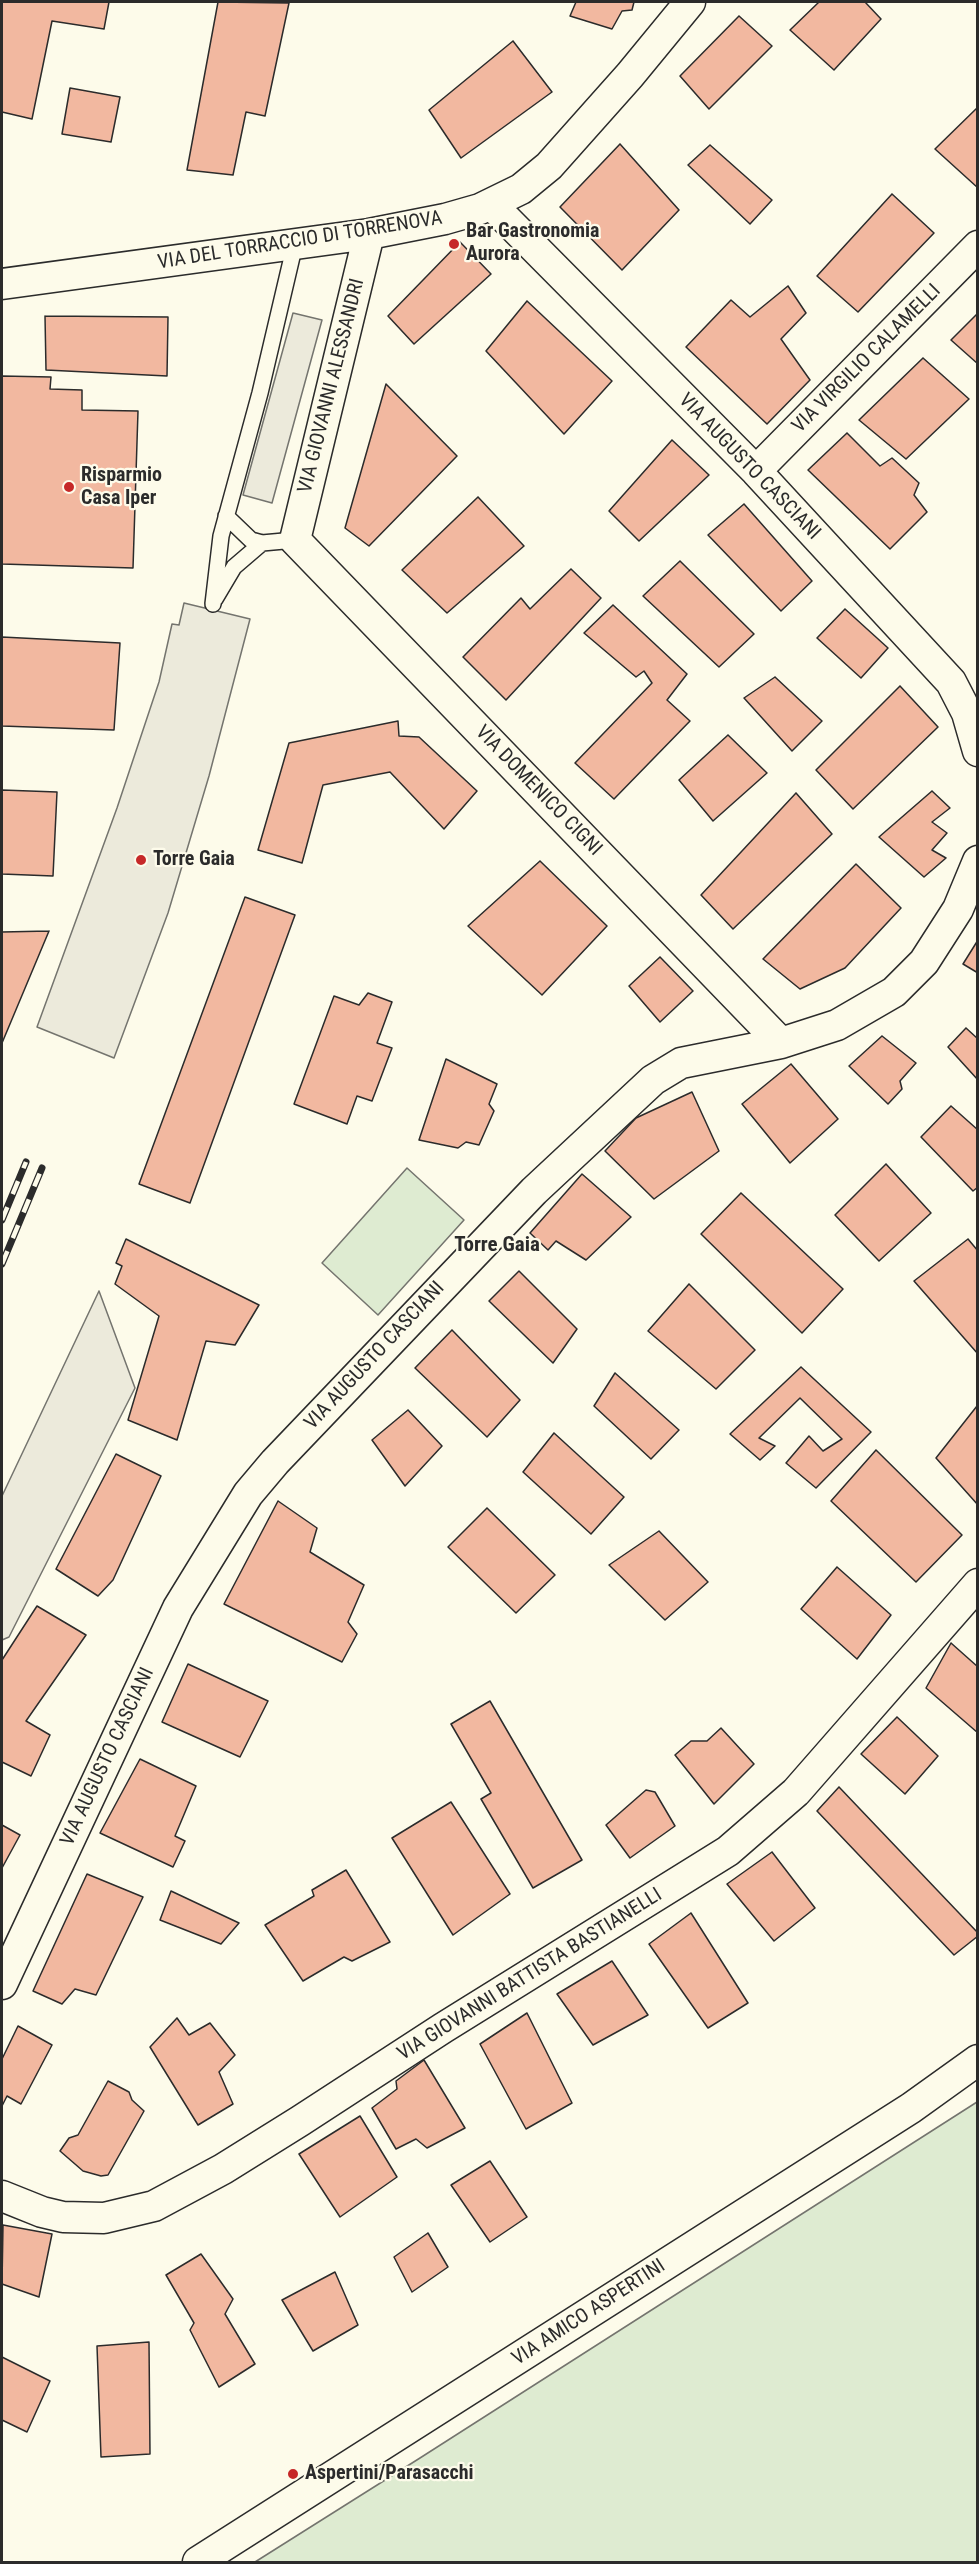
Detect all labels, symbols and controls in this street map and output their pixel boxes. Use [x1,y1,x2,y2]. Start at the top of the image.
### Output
street label: VIA DEL TORRACCIO DI TORRENOVA [156,207,444,275]
place label: Bar Gastronomia Aurora [466,220,600,267]
marker: Bar Gastronomia Aurora [447,237,461,251]
street label: VIA GIOVANNI ALESSANDRI [294,276,370,496]
street label: VIA VIRGILIO CALAMELLI [788,280,946,438]
street label: VIA AUGUSTO CASCIANI [673,389,825,545]
place label: Risparmio Casa Iper [81,464,162,511]
marker: Risparmio Casa Iper [62,480,76,494]
street label: VIA DOMENICO CIGNI [470,721,606,861]
place label: Torre Gaia [153,848,235,872]
marker: Torre Gaia [134,853,148,867]
district label: Torre Gaia [454,1233,540,1259]
street label: VIA AUGUSTO CASCIANI [300,1277,450,1435]
street label: VIA AUGUSTO CASCIANI [56,1664,160,1850]
street label: VIA GIOVANNI BATTISTA BASTIANELLI [393,1883,667,2067]
street label: VIA AMICO ASPERTINI [508,2255,670,2371]
place label: Aspertini/Parasacchi [305,2462,474,2486]
marker: Aspertini/Parasacchi [286,2467,300,2481]

